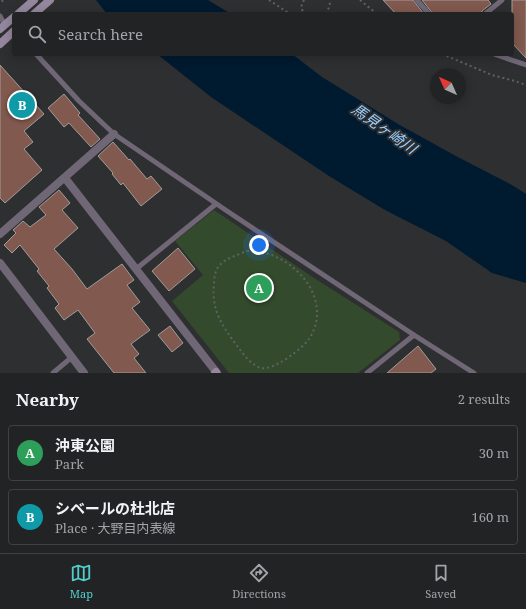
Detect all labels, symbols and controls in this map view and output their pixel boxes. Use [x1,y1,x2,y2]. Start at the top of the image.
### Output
search box [12,12,514,56]
icon: search [26,23,48,45]
text: Search here [58,24,143,44]
north arrow [430,68,466,104]
pin: B [9,90,35,120]
water label: 馬見ヶ崎川 [348,98,423,159]
your location [249,235,269,255]
pin: A [246,273,272,303]
text: Nearby [16,388,79,411]
text: 2 results [458,390,510,408]
text: 沖東公園 [55,435,115,455]
text: A [25,444,35,462]
text: 30 m [479,444,509,462]
text: Park [55,455,84,473]
text: シベールの杜北店 [55,498,175,518]
text: B [26,508,34,526]
text: 160 m [472,508,509,526]
text: Place · 大野目内表線 [55,519,176,537]
tab: Map [70,562,93,601]
tab: Directions [232,562,286,601]
tab: Saved [425,562,456,601]

